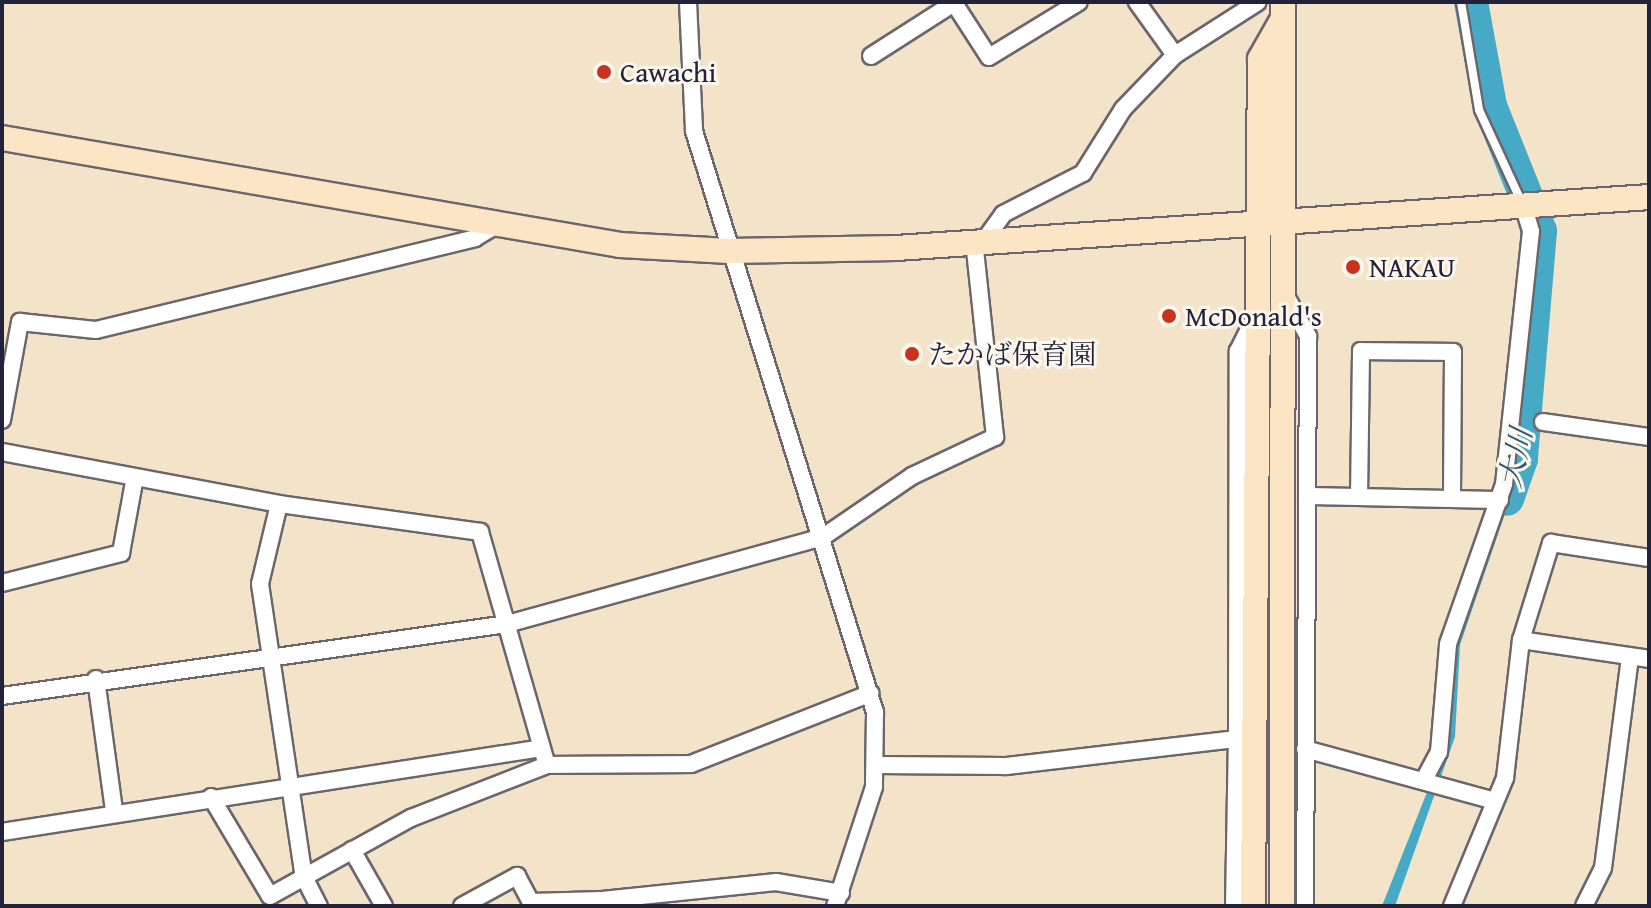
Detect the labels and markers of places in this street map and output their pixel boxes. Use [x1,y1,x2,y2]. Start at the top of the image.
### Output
place label: Cawachi [620,55,716,89]
marker: Cawachi [595,63,613,81]
place label: NAKAU [1369,250,1455,284]
marker: NAKAU [1344,258,1362,276]
place label: McDonald's [1185,299,1322,333]
marker: McDonald's [1160,307,1178,325]
place label: たかば保育園 [928,337,1096,371]
marker: たかば保育園 [903,345,921,363]

